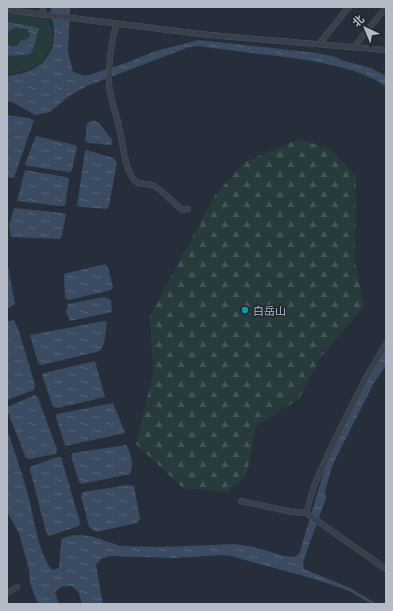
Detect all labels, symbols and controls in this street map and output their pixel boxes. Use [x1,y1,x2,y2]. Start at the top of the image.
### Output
north arrow [345,8,385,48]
text: 北 [349,11,367,30]
place label: 白岳山 [253,303,286,318]
marker: 白岳山 [240,305,250,315]

